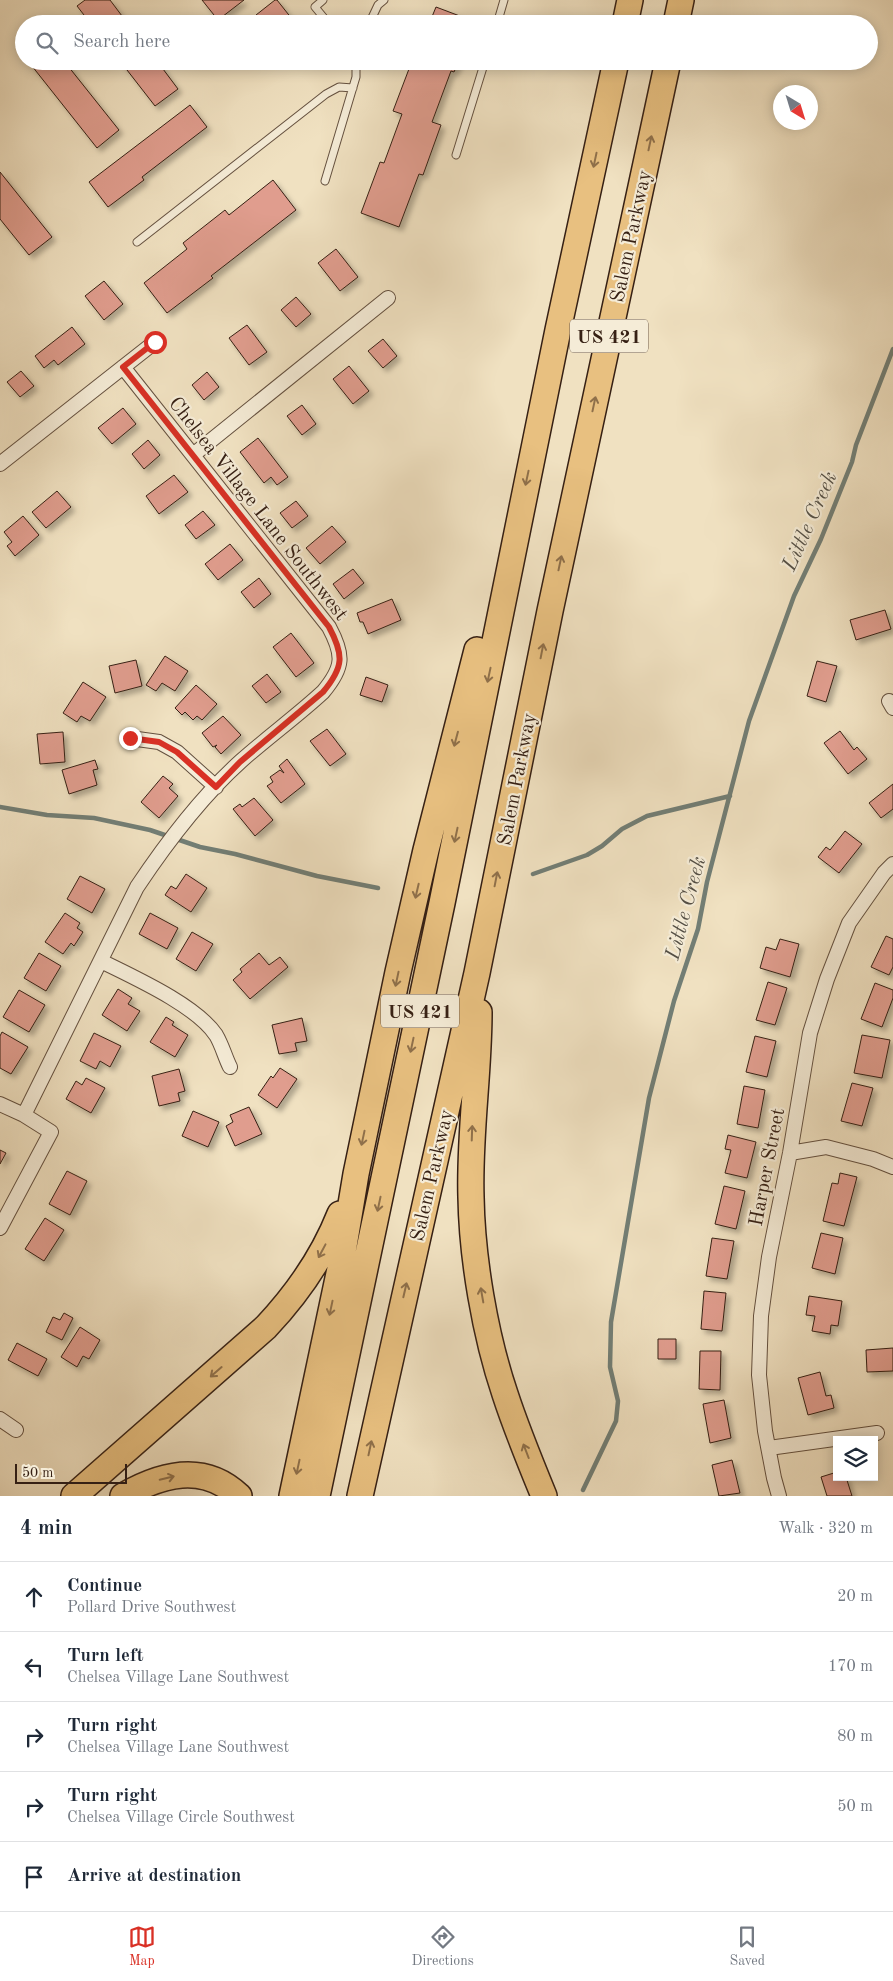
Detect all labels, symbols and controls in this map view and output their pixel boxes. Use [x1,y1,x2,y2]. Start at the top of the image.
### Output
search box [15,15,878,70]
icon: search [33,29,61,57]
text: Search here [73,33,170,52]
north arrow [773,85,818,130]
one-way arrow [646,135,655,151]
one-way arrow [590,152,599,168]
street label: Salem Parkway [608,168,656,304]
road number: US 421 [570,320,648,352]
route start [144,331,167,354]
street label: Chelsea Village Lane Southwest [164,394,351,625]
one-way arrow [590,397,599,413]
water label: Little Creek [779,469,842,575]
one-way arrow [522,470,532,486]
one-way arrow [556,556,565,572]
one-way arrow [538,644,547,660]
one-way arrow [483,667,493,683]
street label: Salem Parkway [495,711,541,847]
route end [119,727,142,750]
one-way arrow [450,730,460,746]
one-way arrow [451,826,461,842]
water label: Little Creek [662,855,710,963]
one-way arrow [491,872,501,888]
one-way arrow [412,882,421,898]
one-way arrow [392,970,401,986]
road number: US 421 [381,994,459,1028]
one-way arrow [407,1037,416,1053]
street label: Harper Street [747,1106,789,1228]
street label: Salem Parkway [408,1107,458,1243]
one-way arrow [467,1125,476,1141]
one-way arrow [358,1129,368,1145]
one-way arrow [373,1196,383,1212]
one-way arrow [317,1243,327,1258]
one-way arrow [401,1282,410,1298]
one-way arrow [476,1287,486,1303]
one-way arrow [326,1300,336,1316]
one-way arrow [209,1367,222,1378]
map controls [833,1436,878,1481]
button: layers [833,1436,878,1481]
one-way arrow [366,1441,375,1457]
one-way arrow [521,1443,530,1459]
one-way arrow [293,1459,302,1475]
scale bar [15,1461,128,1484]
text: 50 m [22,1466,53,1480]
one-way arrow [159,1472,175,1482]
text: 4 min [20,1518,73,1539]
text: Walk · 320 m [778,1521,873,1537]
text: Continue [67,1577,142,1596]
icon: ahead [20,1583,48,1611]
text: 20 m [837,1589,873,1605]
text: Pollard Drive Southwest [67,1600,236,1616]
text: Turn left [67,1647,144,1666]
icon: left [20,1653,48,1681]
text: 170 m [828,1659,873,1675]
text: Chelsea Village Lane Southwest [67,1670,289,1686]
text: Turn right [67,1717,157,1736]
icon: right [20,1723,48,1751]
text: 80 m [837,1729,873,1745]
text: Chelsea Village Lane Southwest [67,1740,289,1756]
text: Turn right [67,1787,157,1806]
icon: right [20,1793,48,1821]
text: 50 m [837,1799,873,1815]
text: Chelsea Village Circle Southwest [67,1810,295,1826]
icon: arrive [20,1863,48,1891]
text: Arrive at destination [67,1867,241,1886]
tab: Map [128,1923,156,1970]
tab: Directions [412,1923,474,1970]
tab: Saved [729,1923,765,1970]

